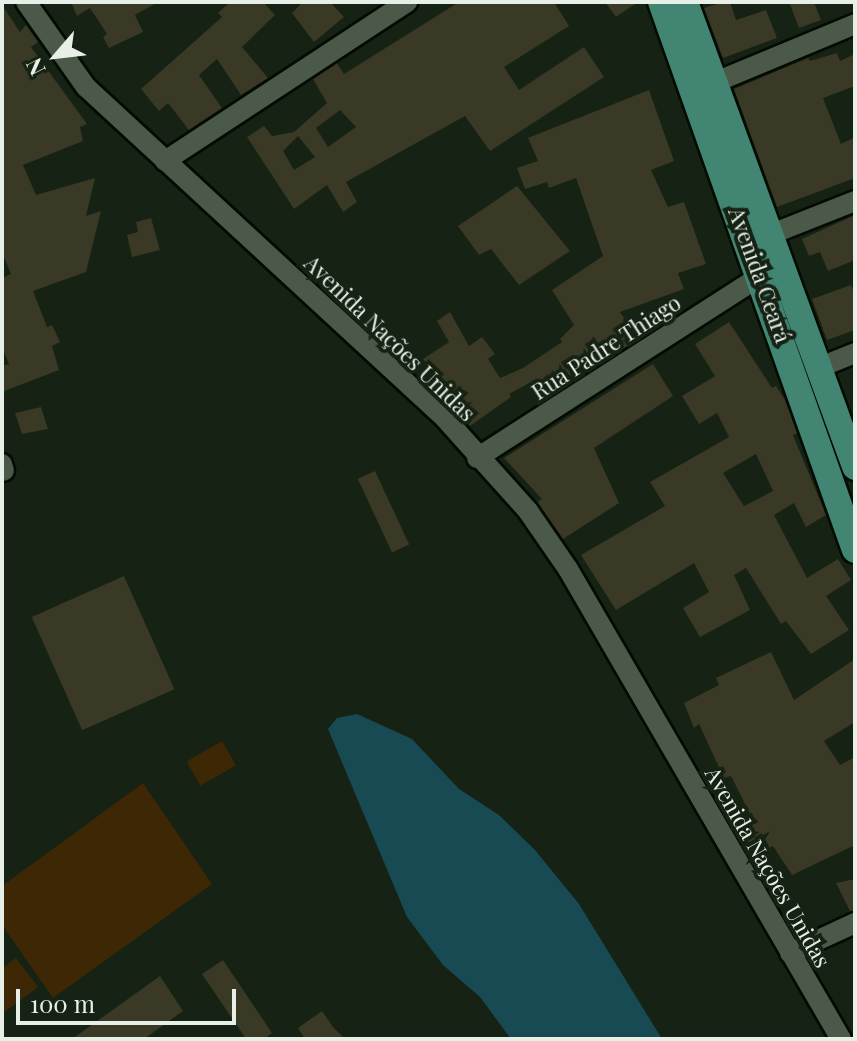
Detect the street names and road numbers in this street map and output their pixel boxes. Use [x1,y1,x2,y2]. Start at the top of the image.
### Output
street label: Avenida Ceará [723,204,797,346]
street label: Avenida Nações Unidas [299,250,481,426]
street label: Rua Padre Thiago [526,289,686,405]
street label: Avenida Nações Unidas [700,762,836,972]

